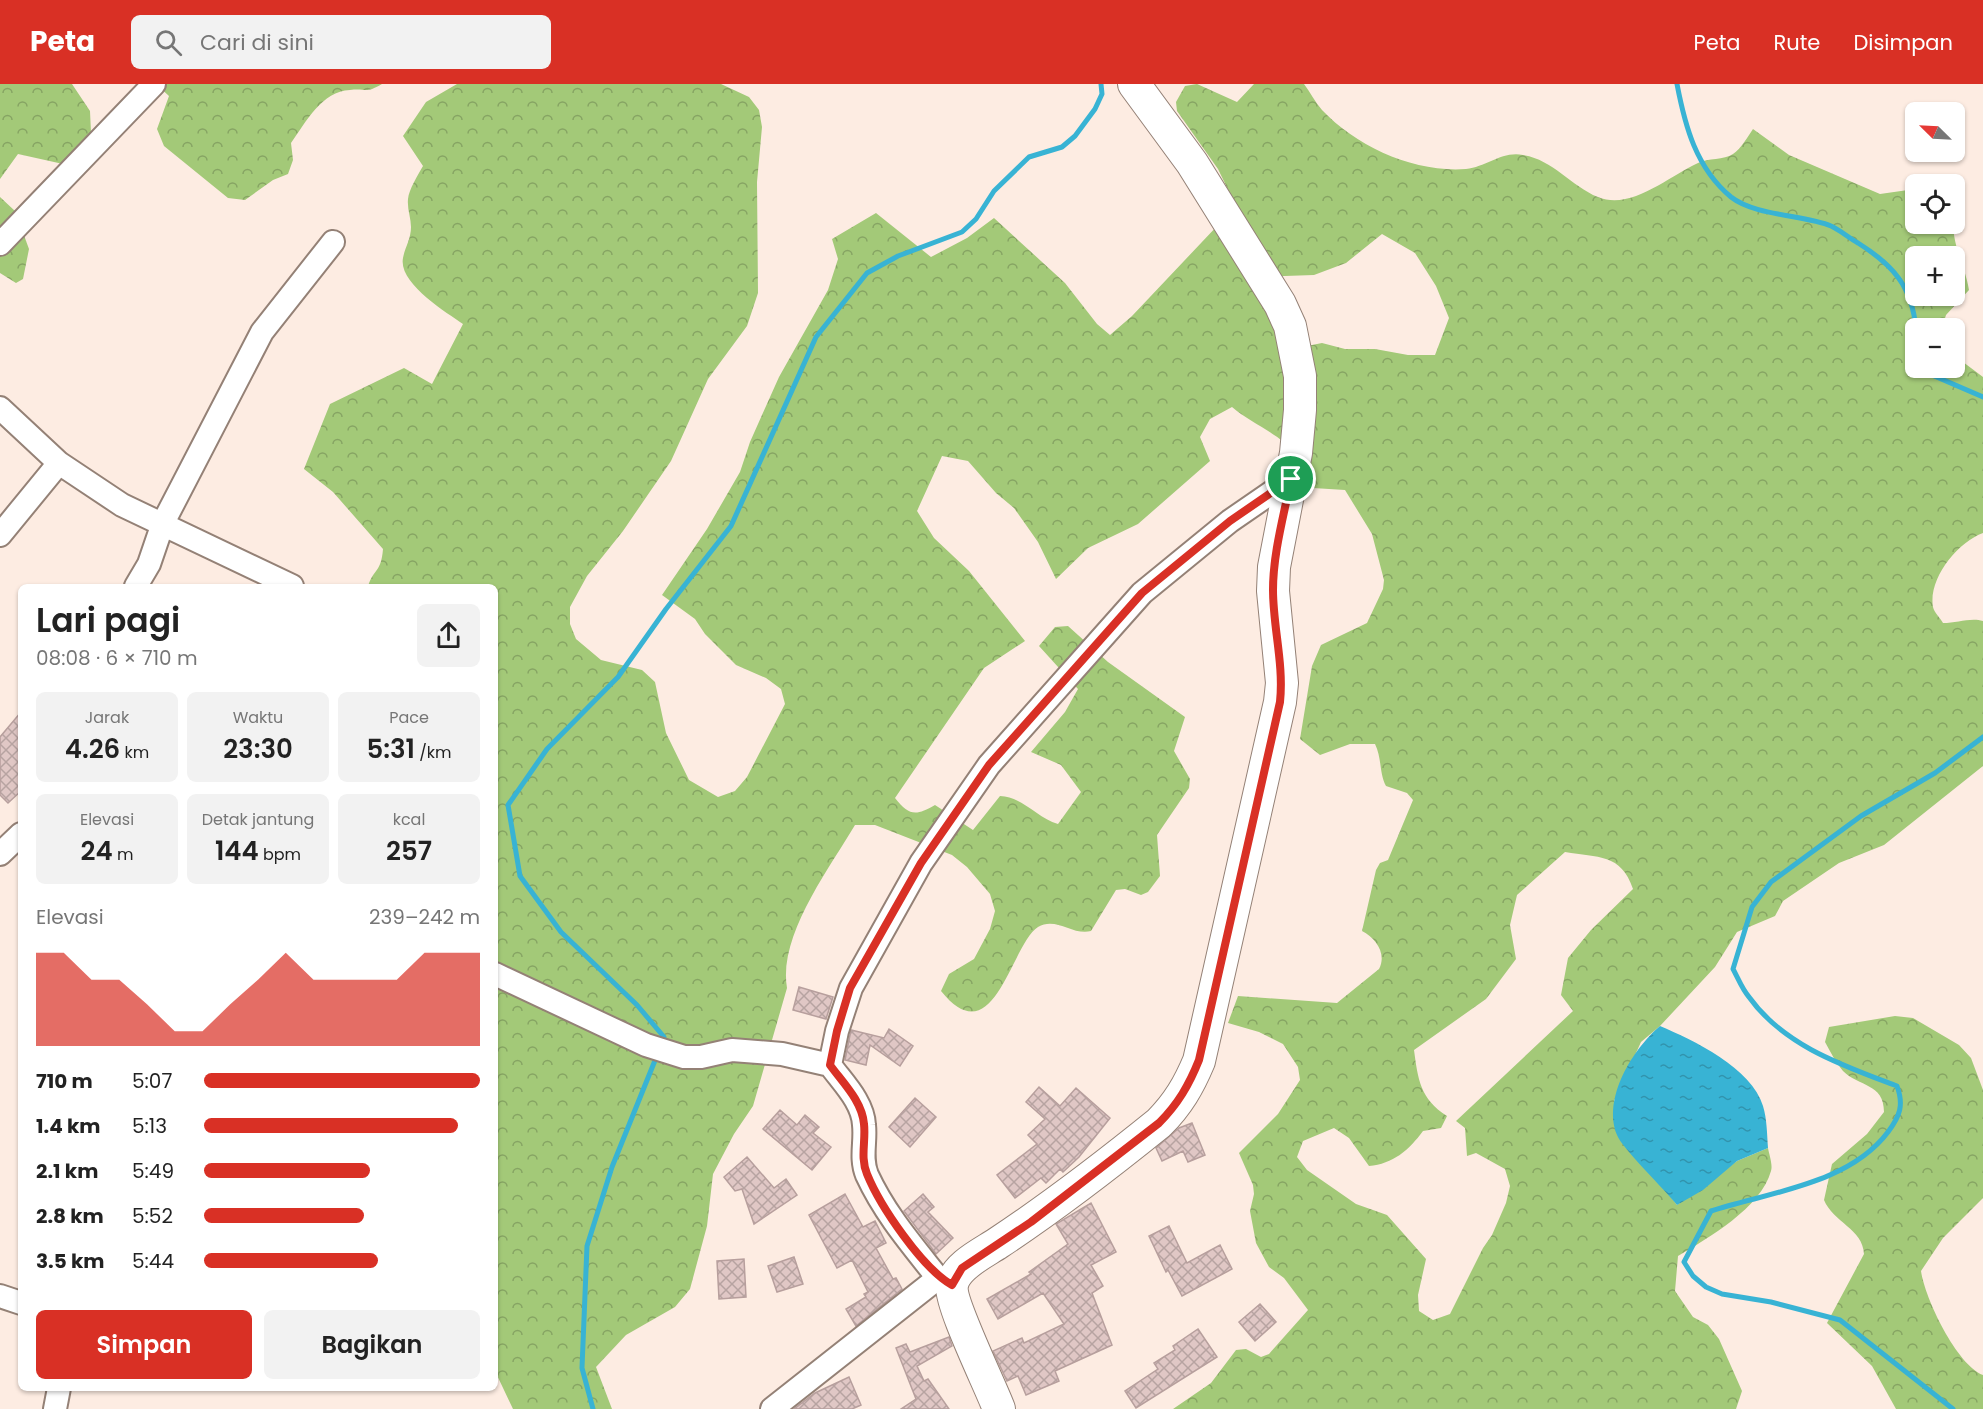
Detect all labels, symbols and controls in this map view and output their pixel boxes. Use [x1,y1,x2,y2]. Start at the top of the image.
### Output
search box [131,15,551,69]
text: Peta [30,22,95,61]
icon: search [152,26,185,59]
text: Cari di sini [200,27,314,58]
text: Peta [1693,28,1741,57]
text: Rute [1774,28,1820,57]
text: Disimpan [1853,28,1953,57]
north arrow [1905,102,1965,162]
map controls [1905,102,1965,378]
button: locate [1905,174,1965,234]
button: + [1905,246,1965,306]
button: − [1905,318,1965,378]
pin [1265,453,1316,504]
icon: arrive [1274,462,1307,495]
text: Lari pagi [36,597,180,644]
button: share [417,604,480,667]
text: 08:08 · 6 × 710 m [36,644,198,672]
text: Jarak [85,706,129,729]
text: Waktu [233,706,283,729]
text: Pace [389,706,429,729]
text: 4.26 [65,731,120,767]
text: 23:30 [223,731,293,767]
text: 5:31 [366,731,415,767]
text: km [120,741,149,764]
text: /km [415,741,452,764]
text: Elevasi [80,808,134,831]
text: Detak jantung [202,808,314,831]
text: kcal [393,808,425,831]
text: 24 [81,833,113,869]
text: 144 [215,833,259,869]
text: 257 [386,833,432,869]
text: m [113,843,133,866]
text: bpm [259,843,301,866]
text: Elevasi [36,903,104,931]
text: 239–242 m [369,903,480,931]
text: 710 m [36,1067,93,1095]
text: 5:07 [132,1067,172,1095]
text: 1.4 km [36,1112,100,1140]
text: 5:13 [132,1112,167,1140]
text: 2.1 km [36,1157,98,1185]
text: 5:49 [132,1157,174,1185]
text: 2.8 km [36,1202,104,1230]
text: 5:52 [132,1202,173,1230]
text: 3.5 km [36,1247,105,1275]
text: 5:44 [132,1247,174,1275]
button: Simpan [36,1310,252,1379]
button: Bagikan [264,1310,480,1379]

